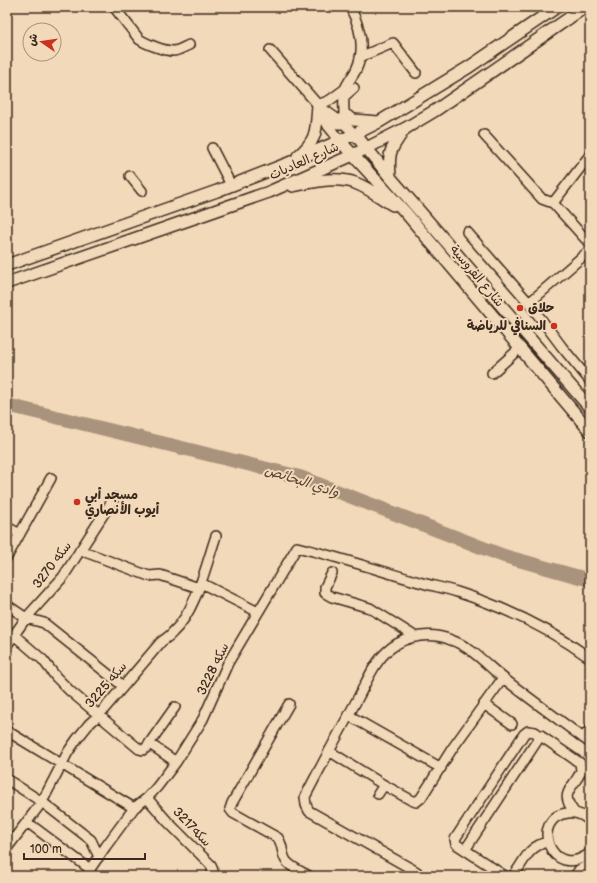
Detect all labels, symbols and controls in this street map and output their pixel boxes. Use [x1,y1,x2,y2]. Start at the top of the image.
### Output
north arrow [22,22,62,62]
text: ش [25,33,40,47]
street label: شارع العاديات [267,139,342,184]
street label: شارع الفروسية [446,242,508,311]
place label: حلاق [528,300,555,316]
marker: حلاق [515,303,525,313]
place label: السنافي للرياضة [467,316,546,336]
marker: السنافي للرياضة [549,321,559,331]
water label: وادي البحائص [262,461,342,503]
place label: مسجد أبي أيوب الأنصاري [85,486,160,520]
marker: مسجد أبي أيوب الأنصاري [72,497,82,507]
street label: سكه 3270 [29,538,75,592]
street label: سكه 3228 [194,640,232,698]
street label: سكه 3225 [82,659,130,711]
street label: سكه3217 [169,804,215,850]
scale bar [24,835,145,861]
text: 100 m [30,842,62,857]

